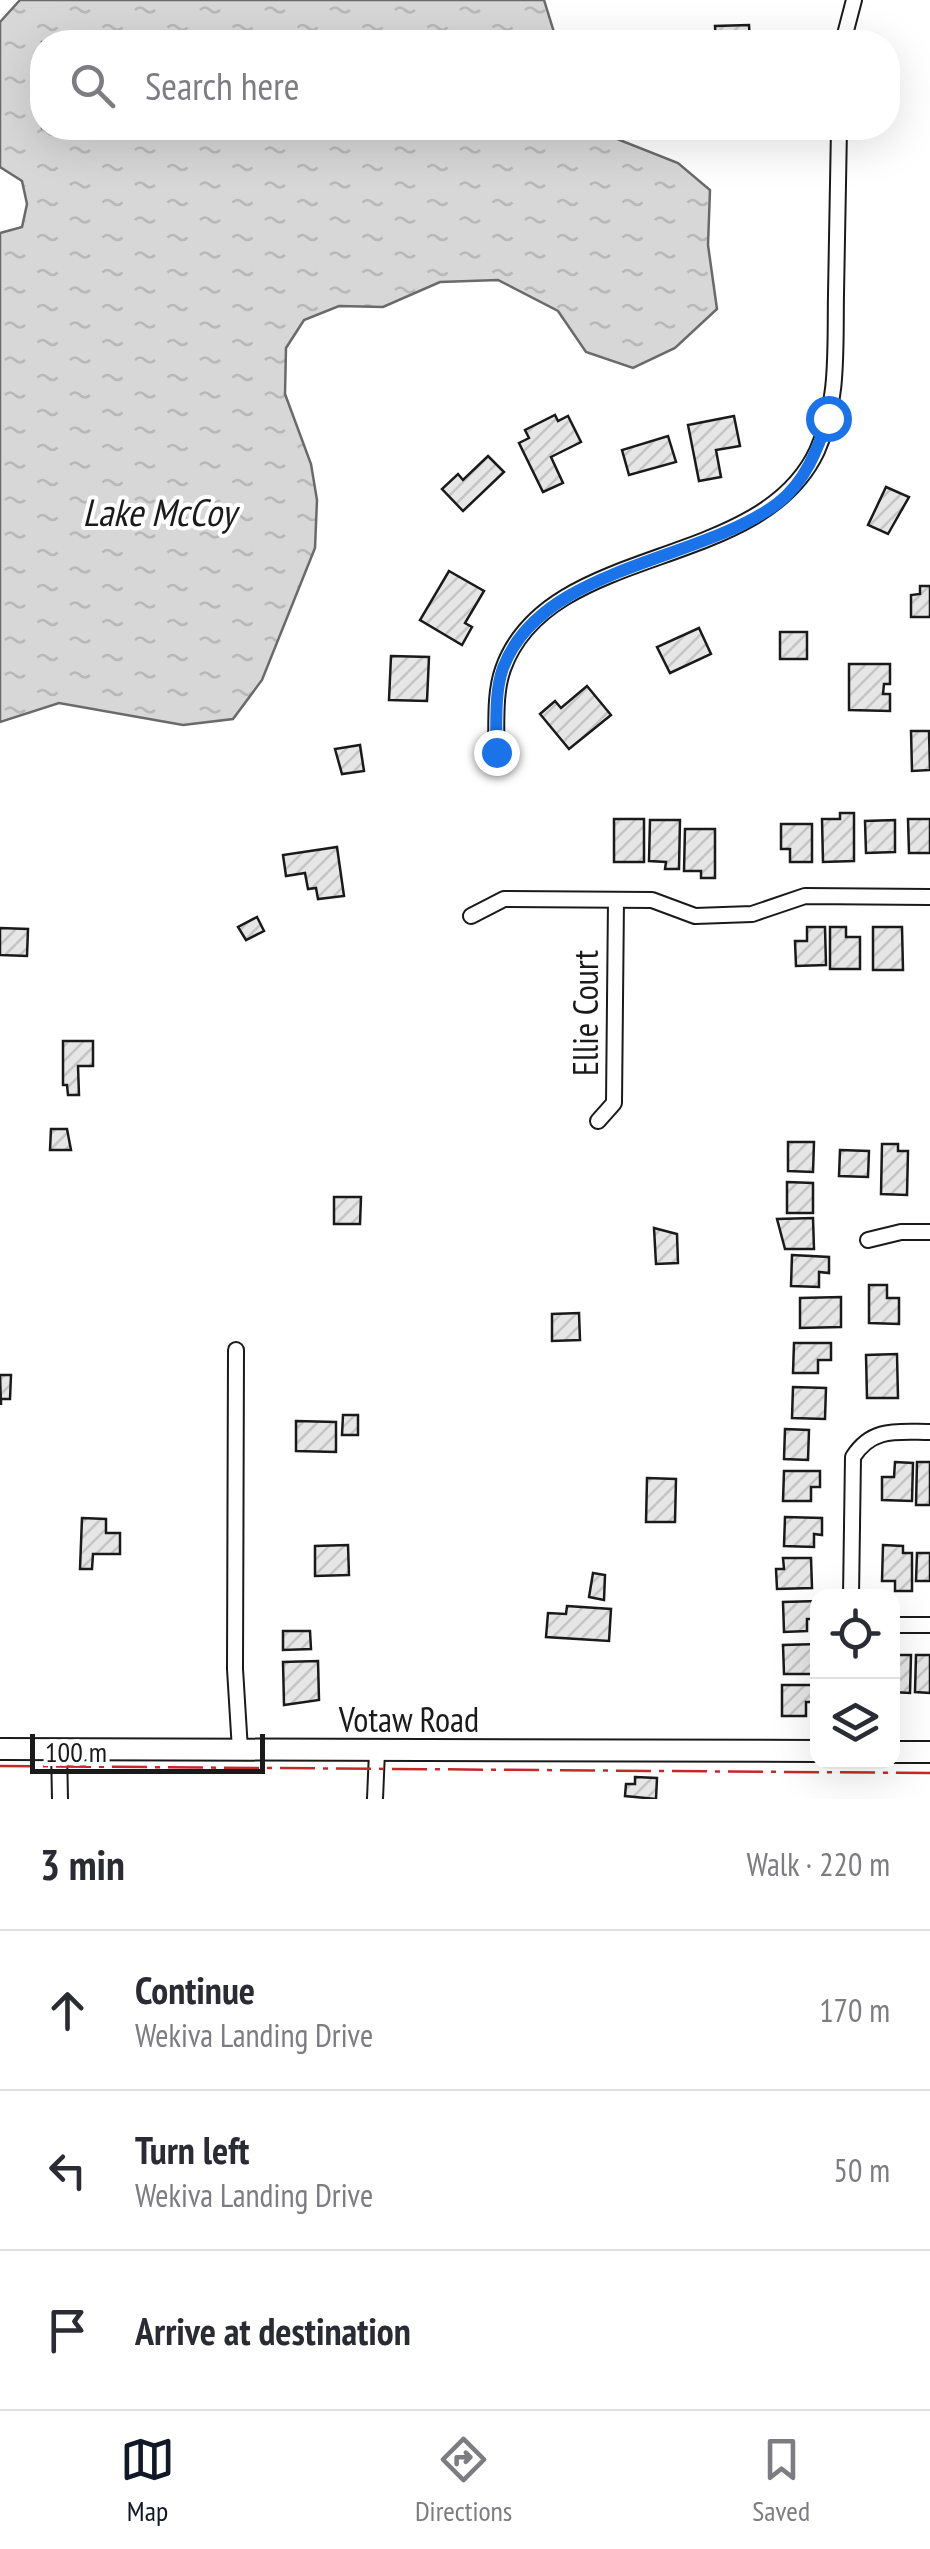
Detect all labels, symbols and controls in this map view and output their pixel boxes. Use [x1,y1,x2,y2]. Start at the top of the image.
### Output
search box [30,30,900,140]
icon: search [65,58,120,113]
text: Search here [145,61,299,110]
route start [806,396,852,442]
water label: Lake McCoy [83,487,240,536]
route end [474,730,520,776]
street label: Ellie Court [562,950,608,1076]
map controls [810,1589,900,1769]
button: locate [810,1589,900,1679]
button: layers [810,1679,900,1769]
street label: Votaw Road [338,1696,479,1742]
scale bar [30,1729,265,1774]
text: 100 m [45,1733,107,1770]
text: 3 min [40,1837,125,1892]
text: Walk · 220 m [746,1843,890,1885]
text: Continue [135,1965,255,2014]
icon: ahead [40,1983,95,2038]
text: 170 m [819,1989,890,2031]
text: Wekiva Landing Drive [135,2014,373,2056]
text: Turn left [135,2125,249,2174]
icon: left [40,2143,95,2198]
text: 50 m [834,2149,890,2191]
text: Wekiva Landing Drive [135,2174,373,2216]
icon: arrive [40,2303,95,2358]
text: Arrive at destination [135,2306,411,2355]
tab: Map [120,2432,175,2529]
tab: Directions [415,2432,512,2529]
tab: Saved [752,2432,810,2529]

